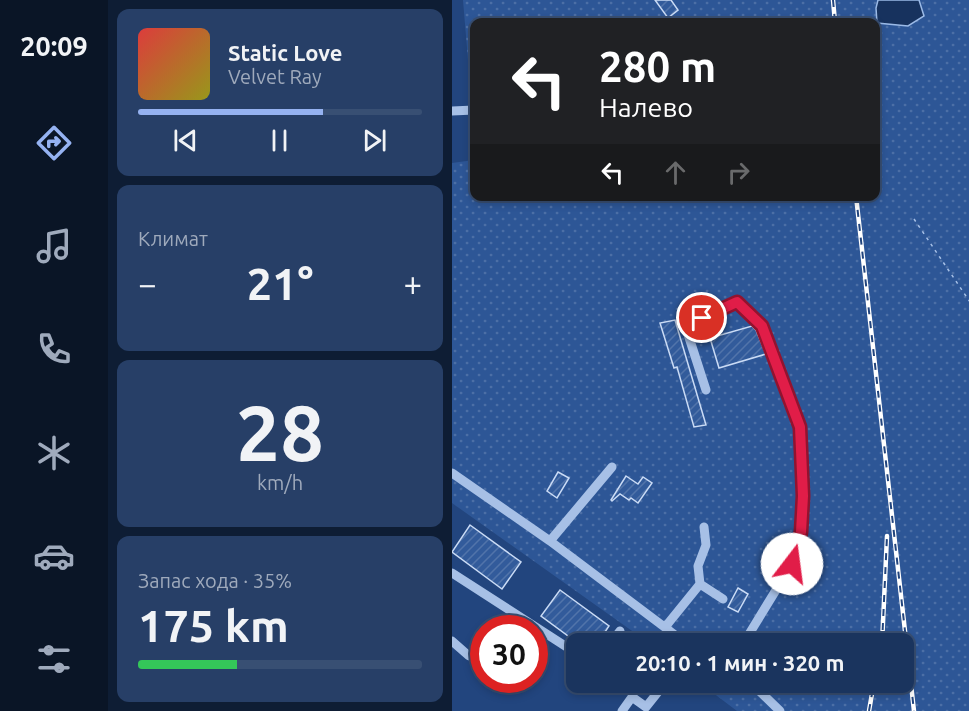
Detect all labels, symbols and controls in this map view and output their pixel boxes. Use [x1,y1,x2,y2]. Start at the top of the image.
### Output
text: 20:09 [20,31,88,61]
text: Static Love [228,40,343,65]
icon: left [500,42,578,120]
text: 280 m [599,43,716,90]
text: Velvet Ray [228,65,322,88]
text: Налево [599,92,693,122]
icon: directions [33,122,75,164]
icon: previous [169,124,202,157]
icon: pause [263,124,296,157]
icon: next [358,124,391,157]
icon: left [596,156,629,189]
icon: ahead [659,156,692,189]
icon: right [722,156,755,189]
icon: music [33,225,75,267]
text: Климат [138,227,208,250]
text: 21° [247,258,313,309]
text: − [138,265,157,302]
text: + [403,265,422,302]
pin [676,292,727,343]
icon: arrive [685,301,718,334]
icon: phone [33,328,75,370]
text: 28 [236,388,324,476]
icon: climate [33,432,75,474]
text: km/h [257,471,303,494]
position arrow [760,532,824,596]
icon: car [33,535,75,577]
text: Запас хода · 35% [138,569,292,592]
text: 175 km [138,600,289,651]
speed limit sign: 30 [470,615,548,693]
icon: filters [33,638,75,680]
text: 20:10 · 1 мин · 320 m [636,650,844,675]

